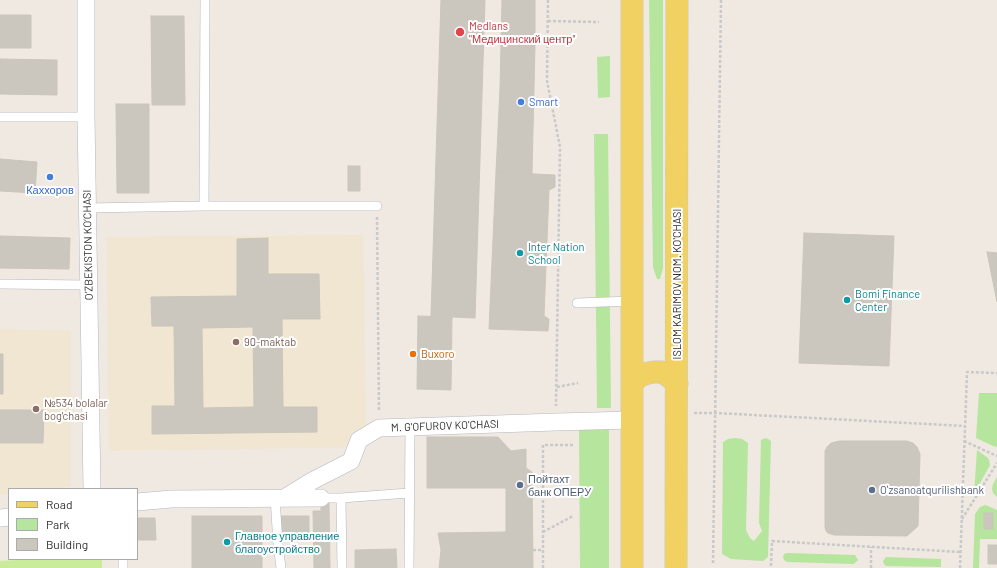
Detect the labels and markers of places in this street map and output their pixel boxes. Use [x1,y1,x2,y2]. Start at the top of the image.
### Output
place label: Medlans "Медицинский центр" [469,19,575,45]
marker: Medlans "Медицинский центр" [454,26,466,38]
place label: Smart [529,95,558,109]
marker: Smart [516,97,526,107]
marker: Каххоров [45,172,55,182]
place label: Каххоров [26,183,74,197]
place label: Inter Nation School [528,240,584,266]
marker: Inter Nation School [515,248,525,258]
place label: Bomi Finance Center [855,287,920,313]
marker: Bomi Finance Center [842,295,852,305]
place label: 90-maktab [244,335,296,349]
marker: 90-maktab [231,337,241,347]
place label: Buxoro [421,347,455,361]
marker: Buxoro [408,349,418,359]
place label: №534 bolalar bog'chasi [44,396,108,422]
marker: №534 bolalar bog'chasi [31,404,41,414]
place label: Пойтахт банк ОПЕРУ [528,472,591,498]
marker: Пойтахт банк ОПЕРУ [515,480,525,490]
place label: Oʻzsanoatqurilishbank [880,483,984,497]
marker: Oʻzsanoatqurilishbank [867,485,877,495]
place label: Главное управление благоустройство [235,529,339,555]
marker: Главное управление благоустройство [222,537,232,547]

